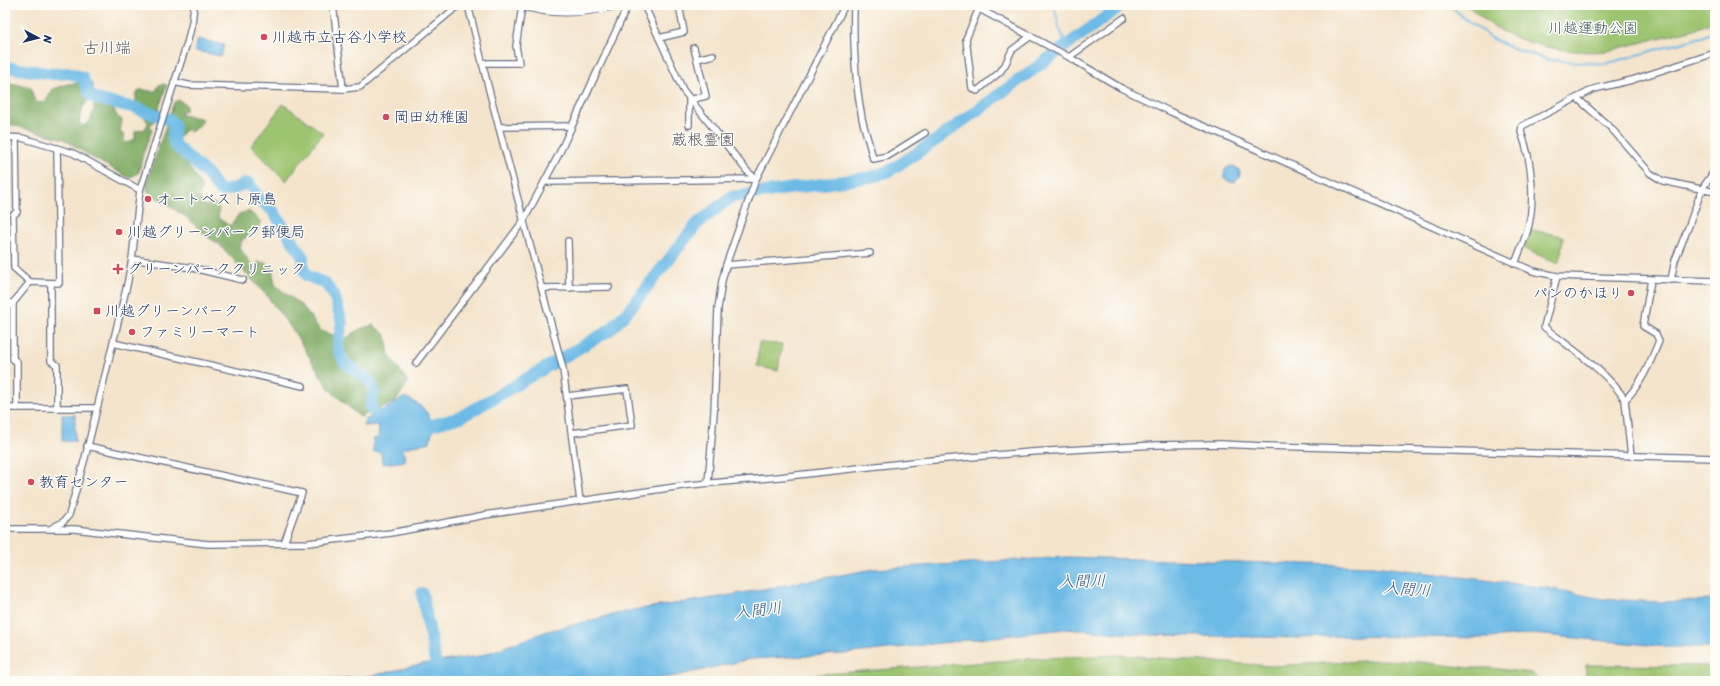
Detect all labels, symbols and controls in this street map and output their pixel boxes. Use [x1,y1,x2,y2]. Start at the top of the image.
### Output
park label: 川越運動公園 [1548,15,1638,41]
north arrow [18,18,58,58]
place label: 川越市立古谷小学校 [272,24,407,50]
marker: 川越市立古谷小学校 [259,32,269,42]
text: N [37,33,57,44]
district label: 古川端 [83,33,131,62]
place label: 岡田幼稚園 [394,104,469,130]
marker: 岡田幼稚園 [381,112,391,122]
district label: 蔵根霊園 [671,125,735,154]
place label: オートベスト原島 [156,186,277,212]
marker: オートベスト原島 [143,194,153,204]
place label: 川越グリーンパーク郵便局 [127,219,306,245]
marker: 川越グリーンパーク郵便局 [114,227,124,237]
place label: グリーンパーククリニック [127,256,306,282]
marker: グリーンパーククリニック [112,263,124,275]
place label: パンのかほり [1533,280,1623,306]
marker: パンのかほり [1626,288,1636,298]
place label: 川越グリーンパーク [105,298,239,324]
marker: 川越グリーンパーク [92,306,102,316]
place label: ファミリーマート [140,319,260,345]
marker: ファミリーマート [127,327,137,337]
place label: 教育センター [39,469,128,495]
marker: 教育センター [26,477,36,487]
water label: 入間川 [1058,566,1106,596]
water label: 入間川 [1382,573,1432,605]
water label: 入間川 [732,593,784,627]

